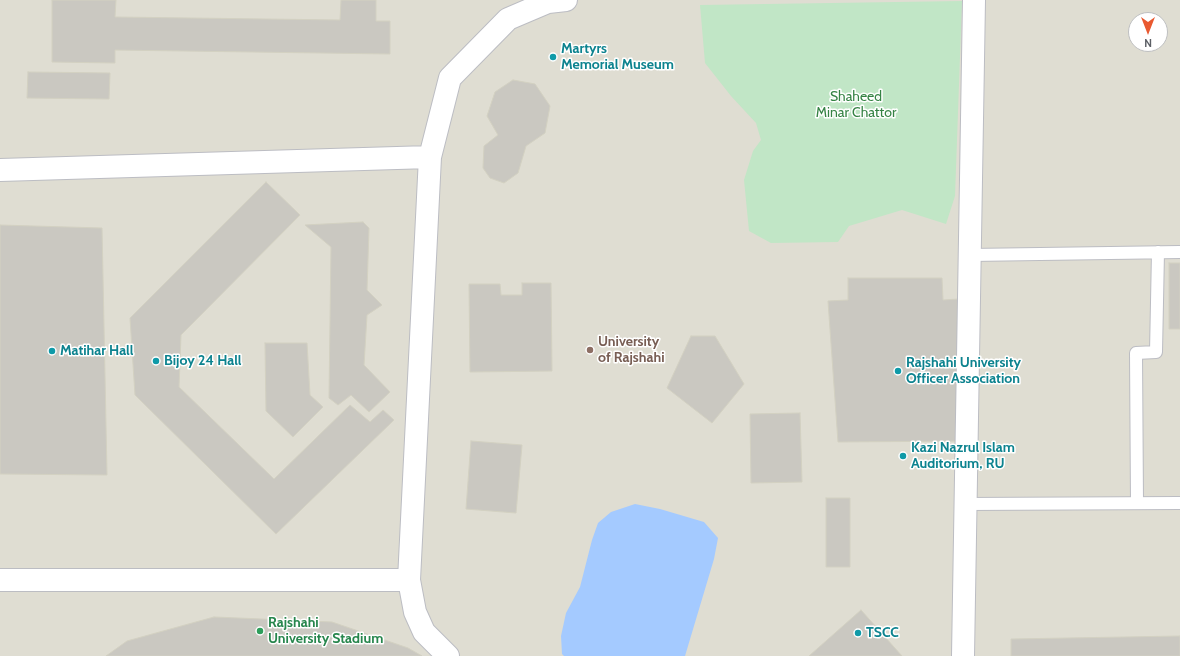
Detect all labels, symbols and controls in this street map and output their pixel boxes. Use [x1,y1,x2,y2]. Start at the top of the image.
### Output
north arrow [1128,12,1168,52]
text: N [1144,36,1152,50]
place label: Martyrs Memorial Museum [561,41,674,74]
marker: Martyrs Memorial Museum [548,52,558,62]
park label: Shaheed Minar Chattor [816,89,896,122]
place label: University of Rajshahi [598,334,665,366]
place label: Matihar Hall [60,343,133,359]
marker: University of Rajshahi [585,345,595,355]
marker: Matihar Hall [47,346,57,356]
place label: Bijoy 24 Hall [164,353,242,369]
place label: Rajshahi University Officer Association [906,355,1021,388]
marker: Bijoy 24 Hall [151,356,161,366]
marker: Rajshahi University Officer Association [893,366,903,376]
place label: Kazi Nazrul Islam Auditorium, RU [911,440,1015,472]
marker: Kazi Nazrul Islam Auditorium, RU [898,451,908,461]
place label: Rajshahi University Stadium [268,615,383,648]
place label: TSCC [866,625,899,641]
marker: Rajshahi University Stadium [255,626,265,636]
marker: TSCC [853,628,863,638]

